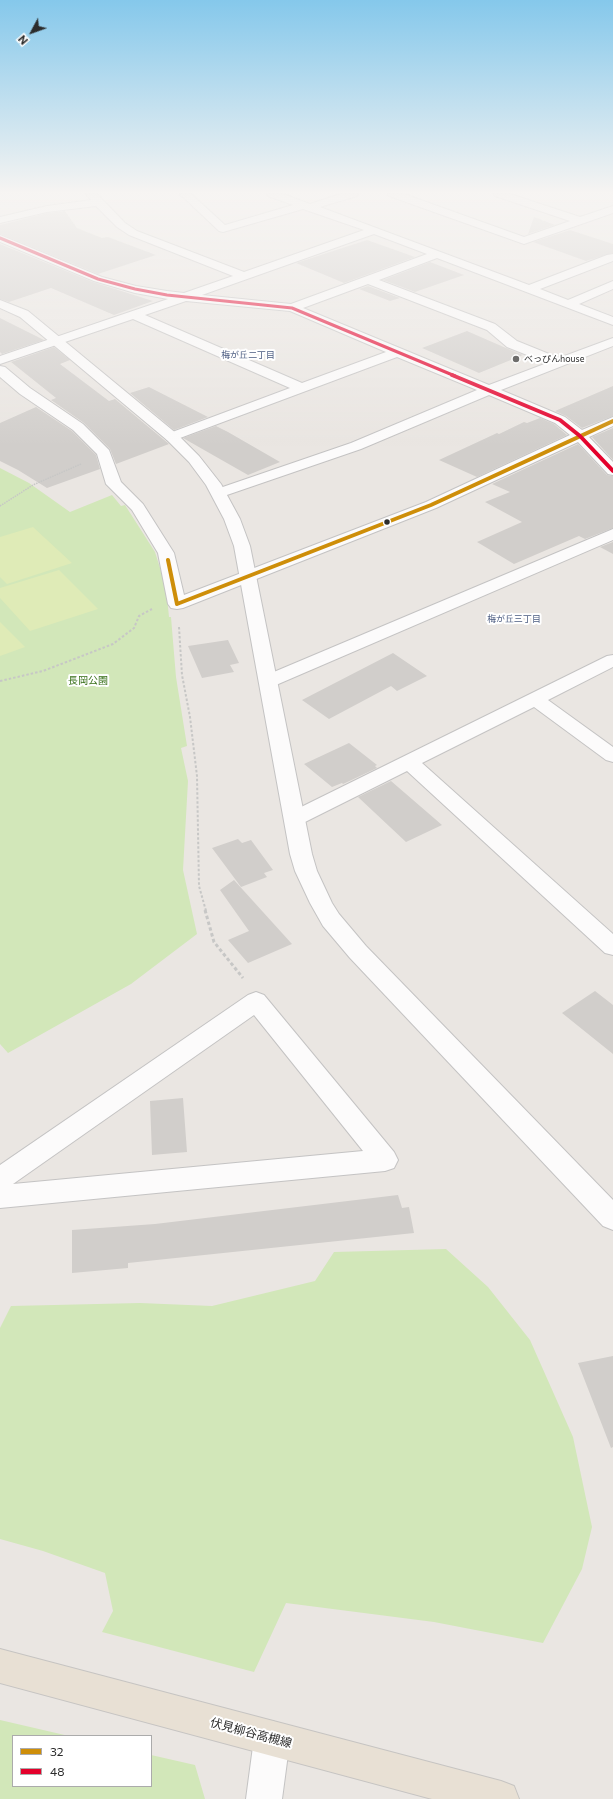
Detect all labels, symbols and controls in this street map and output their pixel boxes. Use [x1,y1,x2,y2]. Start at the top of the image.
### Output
north arrow [12,12,52,52]
text: N [15,33,30,48]
district label: 梅が丘二丁目 [221,350,275,360]
marker: べっぴんhouse [511,354,521,364]
place label: べっぴんhouse [524,354,584,364]
unlabelled marker [382,517,392,527]
district label: 梅が丘三丁目 [487,614,541,624]
park label: 長岡公園 [68,675,108,687]
street label: 伏見柳谷高槻線 [209,1715,293,1751]
legend [12,1735,152,1787]
text: 32 [50,1744,63,1758]
text: 48 [50,1764,64,1778]

